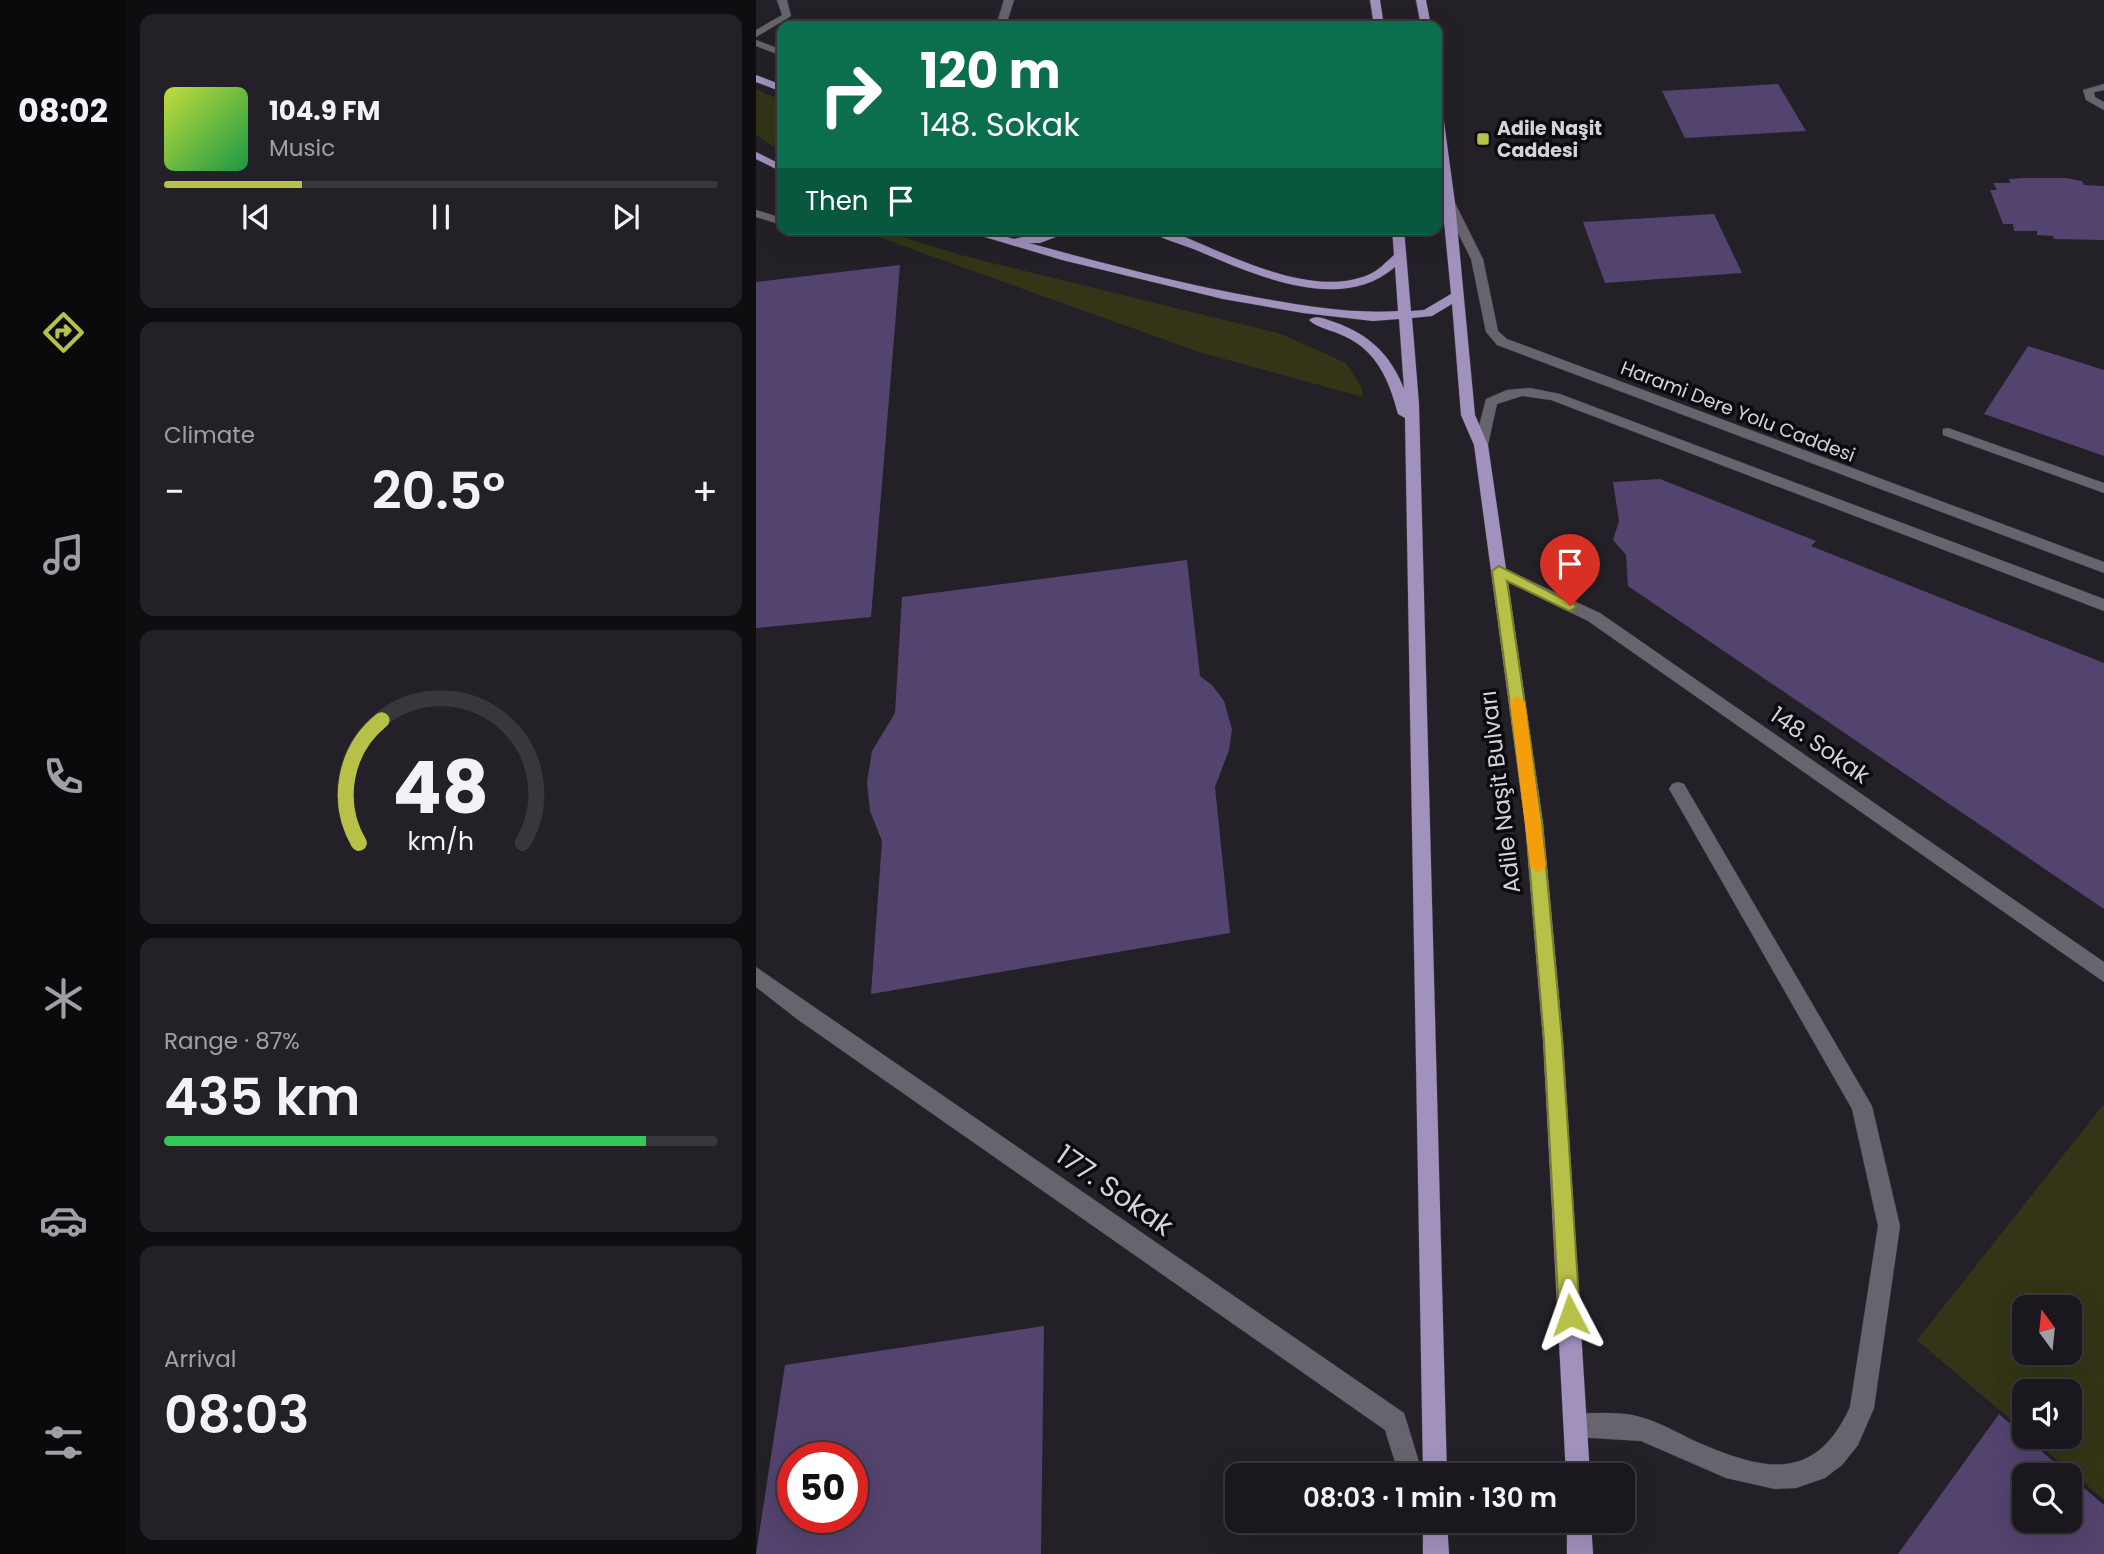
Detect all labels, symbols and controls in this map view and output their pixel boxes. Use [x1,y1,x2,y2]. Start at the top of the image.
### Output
text: 120 m [920,37,1061,105]
icon: right [805,49,896,140]
text: 08:02 [18,88,108,133]
text: 104.9 FM [269,93,380,129]
text: 148. Sokak [920,102,1080,147]
place label: Adile Naşit Caddesi [1497,115,1602,164]
marker: Adile Naşit Caddesi [1475,131,1491,147]
text: Music [269,132,335,164]
icon: arrive [882,182,920,220]
text: Then [805,183,868,219]
icon: previous [237,198,275,236]
icon: pause [422,198,460,236]
icon: next [607,198,645,236]
icon: directions [39,308,88,357]
street label: Harami Dere Yolu Caddesi [1617,354,1859,469]
text: Climate [164,419,255,451]
text: 20.5° [372,454,505,527]
text: − [164,465,185,518]
text: + [692,465,718,518]
icon: music [39,530,88,579]
pin [1540,534,1600,606]
icon: arrive [1551,545,1589,583]
street label: Adile Naşit Bulvarı [1472,689,1528,895]
street label: 148. Sokak [1764,699,1876,791]
text: 48 [393,737,489,838]
icon: phone [39,752,88,801]
text: km/h [408,824,474,859]
icon: climate [39,974,88,1023]
text: Range · 87% [164,1025,300,1057]
text: 435 km [164,1060,360,1133]
street label: 177. Sokak [1048,1136,1182,1245]
icon: car [39,1196,88,1245]
position arrow [1533,1278,1607,1352]
north arrow [2012,1295,2082,1365]
map controls [2012,1295,2082,1533]
text: Arrival [164,1343,236,1375]
text: 08:03 [164,1378,309,1451]
button: sound [2012,1379,2082,1449]
icon: filters [39,1418,88,1467]
speed limit sign: 50 [777,1442,868,1533]
button: search [2012,1463,2082,1533]
text: 08:03 · 1 min · 130 m [1303,1480,1557,1516]

